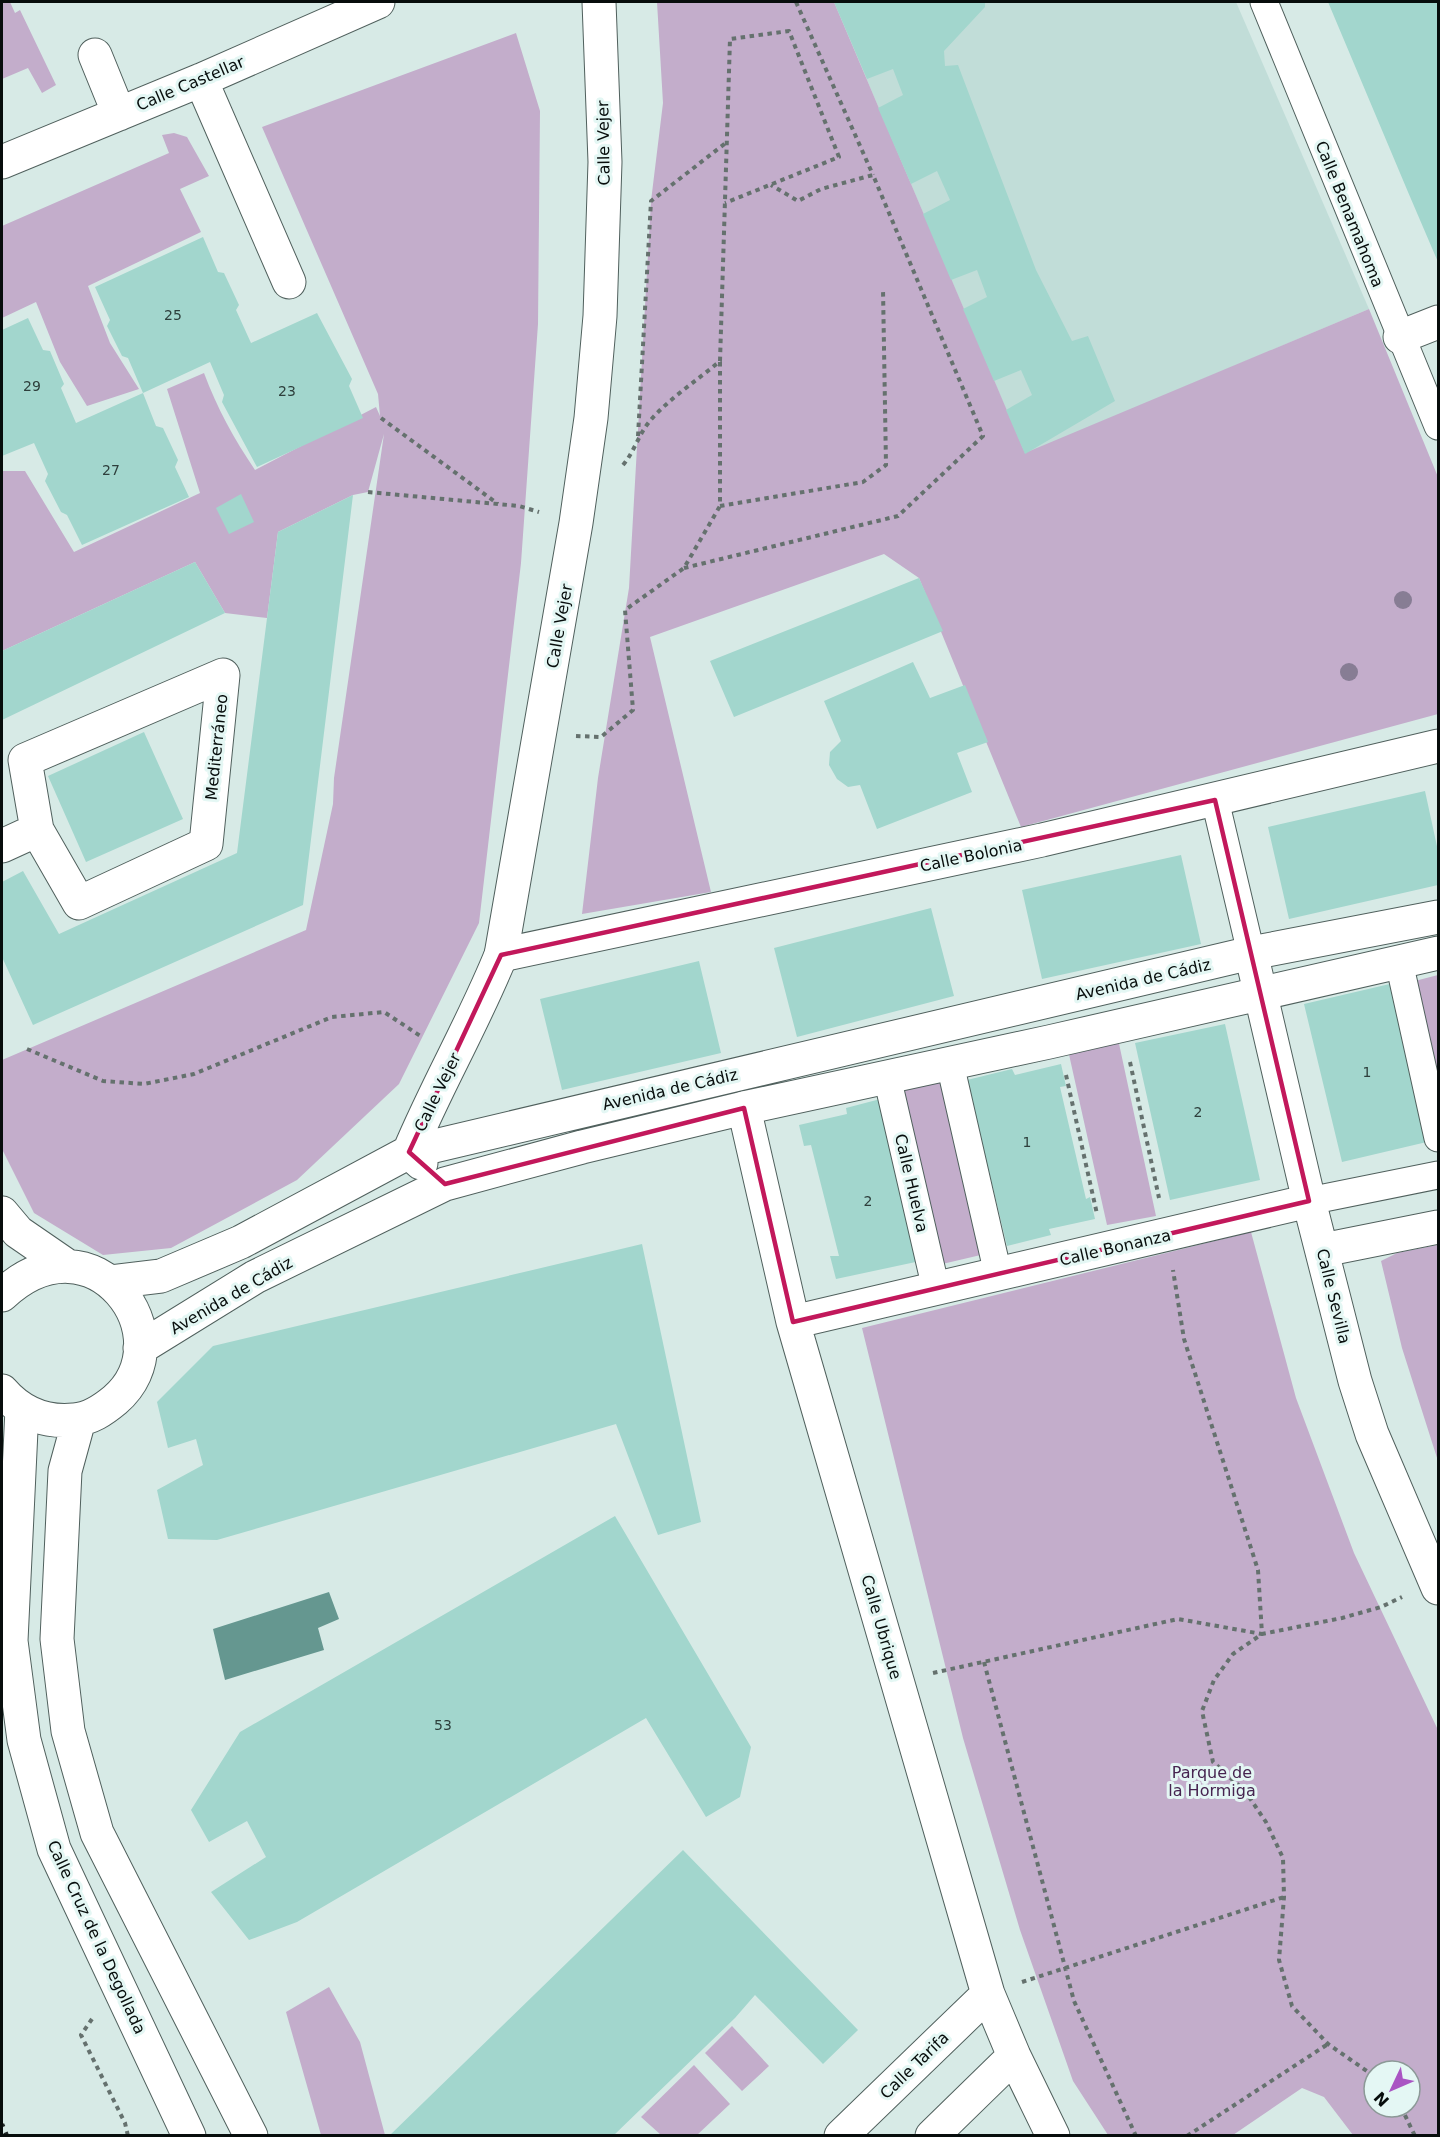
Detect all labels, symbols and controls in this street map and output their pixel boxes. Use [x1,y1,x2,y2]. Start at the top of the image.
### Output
street label: Calle Castellar [133,52,247,115]
street label: Calle Vejer [593,100,614,186]
street label: Calle Benamahoma [1311,138,1388,290]
house number: 25 [164,307,182,323]
house number: 29 [23,378,41,394]
house number: 23 [278,383,296,399]
house number: 27 [102,462,120,478]
street label: Calle Vejer [543,582,576,670]
street label: Mediterráneo [201,693,232,801]
street label: Calle Bolonia [918,835,1024,876]
street label: Avenida de Cádiz [1074,955,1212,1004]
street label: Calle Vejer [410,1049,465,1135]
house number: 1 [1363,1064,1371,1080]
street label: Avenida de Cádiz [601,1065,739,1114]
house number: 2 [1194,1104,1202,1120]
street label: Calle Huelva [891,1132,932,1234]
house number: 1 [1023,1134,1031,1150]
house number: 2 [864,1193,872,1209]
street label: Calle Bonanza [1058,1225,1173,1270]
street label: Calle Sevilla [1313,1247,1355,1346]
street label: Avenida de Cádiz [167,1253,296,1338]
street label: Calle Ubrique [858,1573,906,1682]
house number: 53 [434,1717,452,1733]
park label: Parque de la Hormiga [1168,1763,1256,1800]
street label: Calle Cruz de la Degollada [43,1837,150,2037]
street label: Calle Tarifa [876,2028,953,2103]
north arrow [1362,2059,1422,2119]
text: N [1370,2088,1393,2110]

